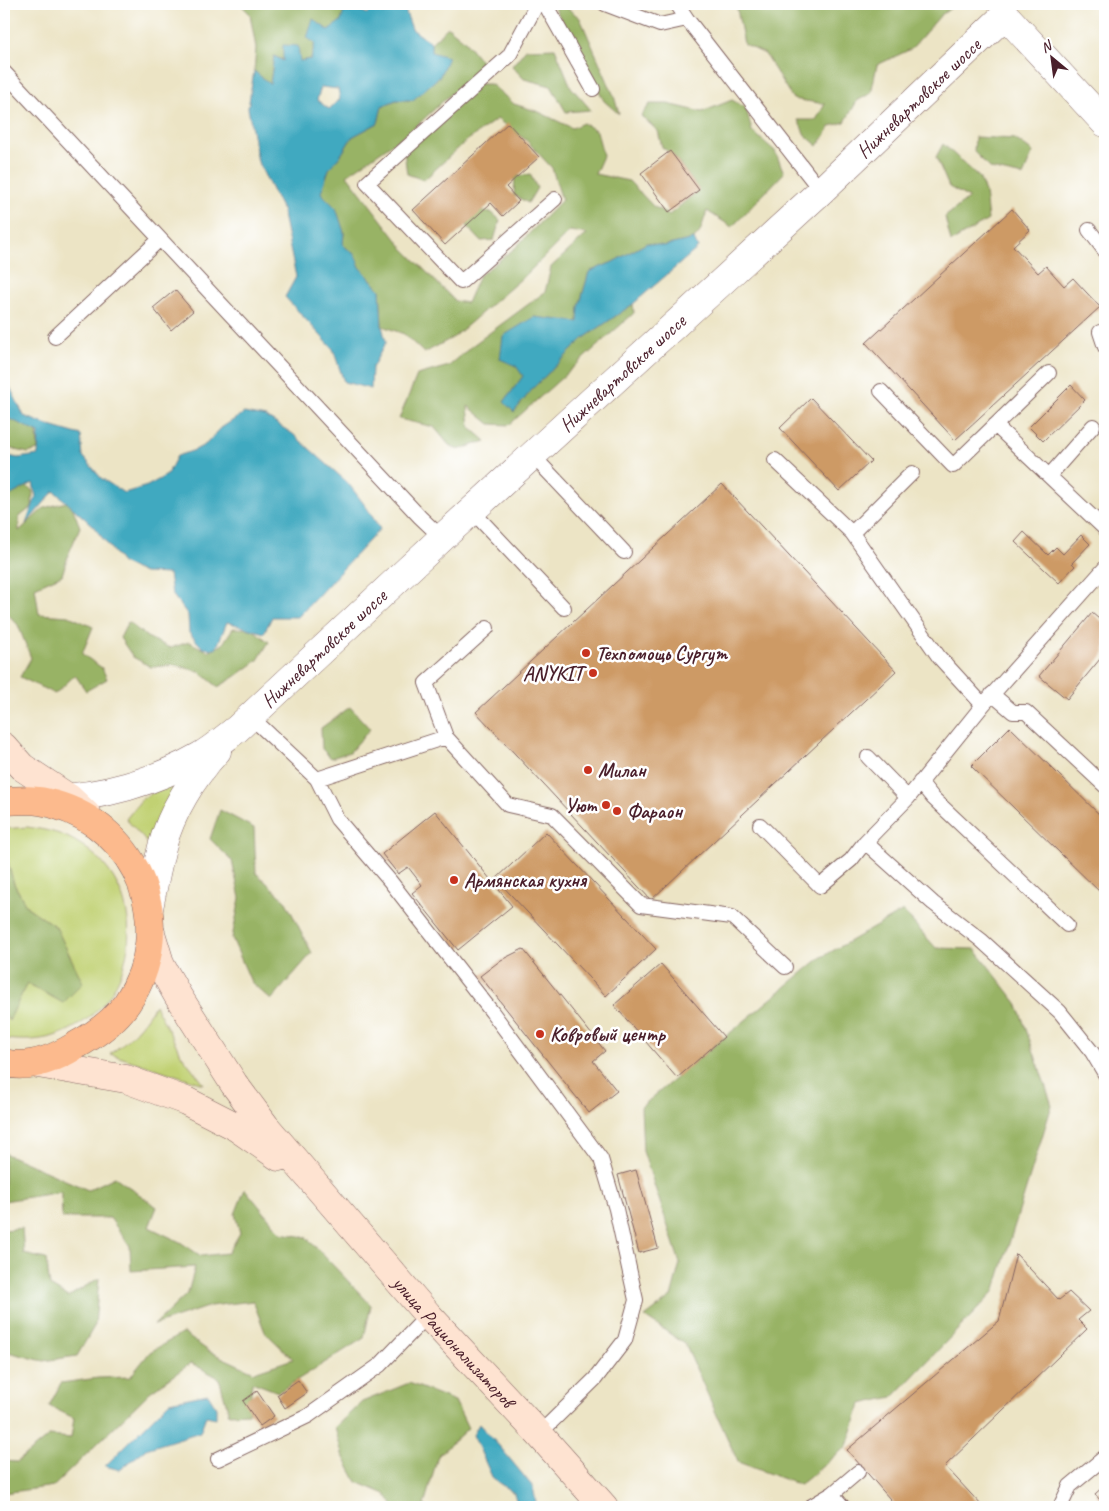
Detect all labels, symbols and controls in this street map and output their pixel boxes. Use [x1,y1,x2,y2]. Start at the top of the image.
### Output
street label: Нижневартовское шоссе [851,32,987,163]
north arrow [1026,32,1076,82]
text: N [1038,36,1056,57]
street label: Нижневартовское шоссе [554,308,692,437]
street label: Нижневартовское шоссе [256,583,393,713]
place label: Техпомощь Сургут [596,641,728,667]
marker: Техпомощь Сургут [580,647,592,659]
place label: ANYKIT [523,661,588,686]
marker: ANYKIT [587,667,599,679]
place label: Милан [598,758,647,783]
marker: Милан [582,764,594,776]
place label: Уют [565,793,598,818]
marker: Уют [600,799,612,811]
place label: Фараон [627,799,683,824]
marker: Фараон [611,805,623,817]
place label: Армянская кухня [464,868,588,893]
marker: Армянская кухня [448,874,460,886]
place label: Ковровый центр [550,1022,666,1047]
marker: Ковровый центр [534,1028,546,1040]
street label: улица Рационализаторов [387,1270,523,1415]

